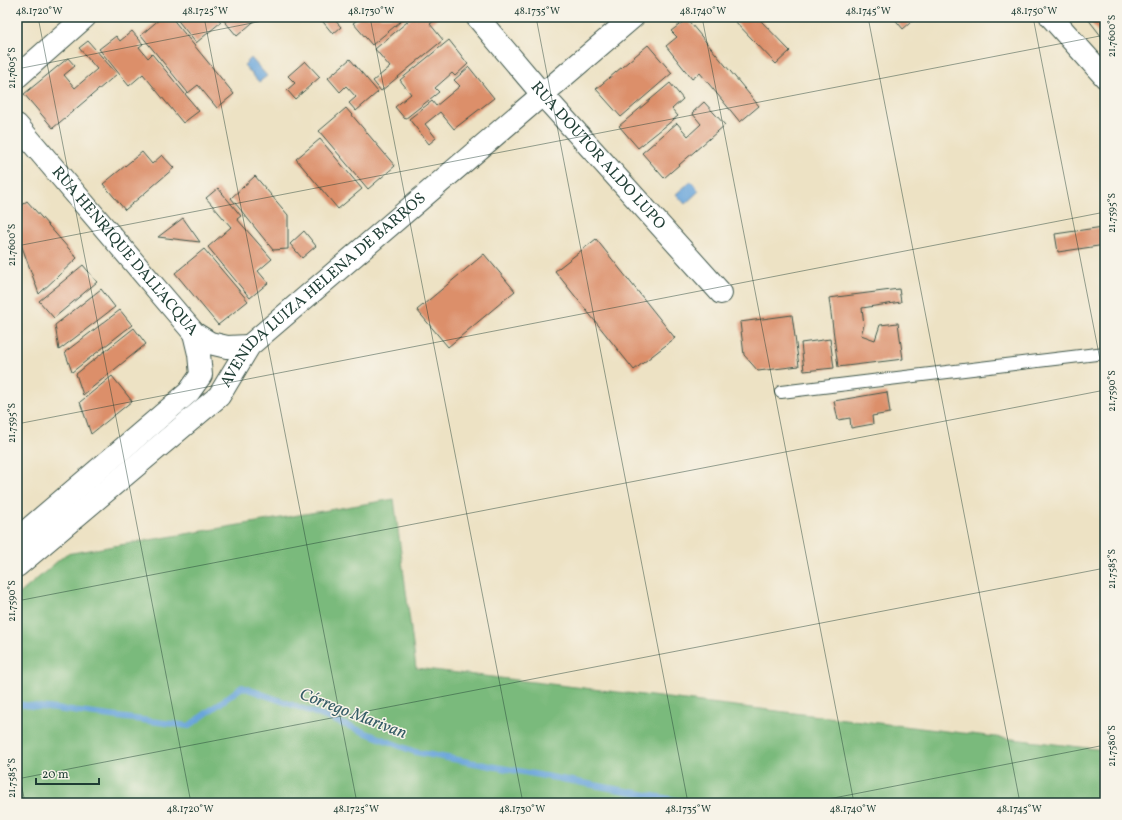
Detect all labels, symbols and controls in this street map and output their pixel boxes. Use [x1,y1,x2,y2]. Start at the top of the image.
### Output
text: 48.1720°W [15,4,63,18]
text: 48.1725°W [182,4,228,18]
text: 48.1730°W [348,4,394,18]
text: 48.1735°W [514,4,560,18]
text: 48.1740°W [680,4,726,18]
text: 48.1745°W [845,4,891,18]
text: 48.1750°W [1011,4,1057,18]
text: 21.7600°S [1105,15,1119,57]
text: 21.7605°S [5,47,19,89]
street label: RUA DOUTOR ALDO LUPO [525,77,670,235]
street label: RUA HENRIQUE DALL'ACQUA [46,162,203,341]
street label: AVENIDA LUIZA HELENA DE BARROS [215,188,431,392]
text: 21.7595°S [1105,193,1119,233]
text: 21.7600°S [5,224,19,266]
text: 21.7590°S [1105,370,1119,412]
text: 21.7595°S [5,403,19,443]
text: 21.7585°S [1105,549,1119,589]
text: 21.7590°S [5,580,19,622]
water label: Córrego Marivan [296,683,410,745]
text: 21.7580°S [1105,725,1119,767]
text: 21.7585°S [5,758,19,798]
scale bar [36,760,99,786]
text: 20 m [42,767,69,783]
text: 48.1720°W [166,802,214,816]
text: 48.1725°W [333,802,379,816]
text: 48.1730°W [499,802,545,816]
text: 48.1735°W [665,802,711,816]
text: 48.1740°W [830,802,876,816]
text: 48.1745°W [996,802,1042,816]

